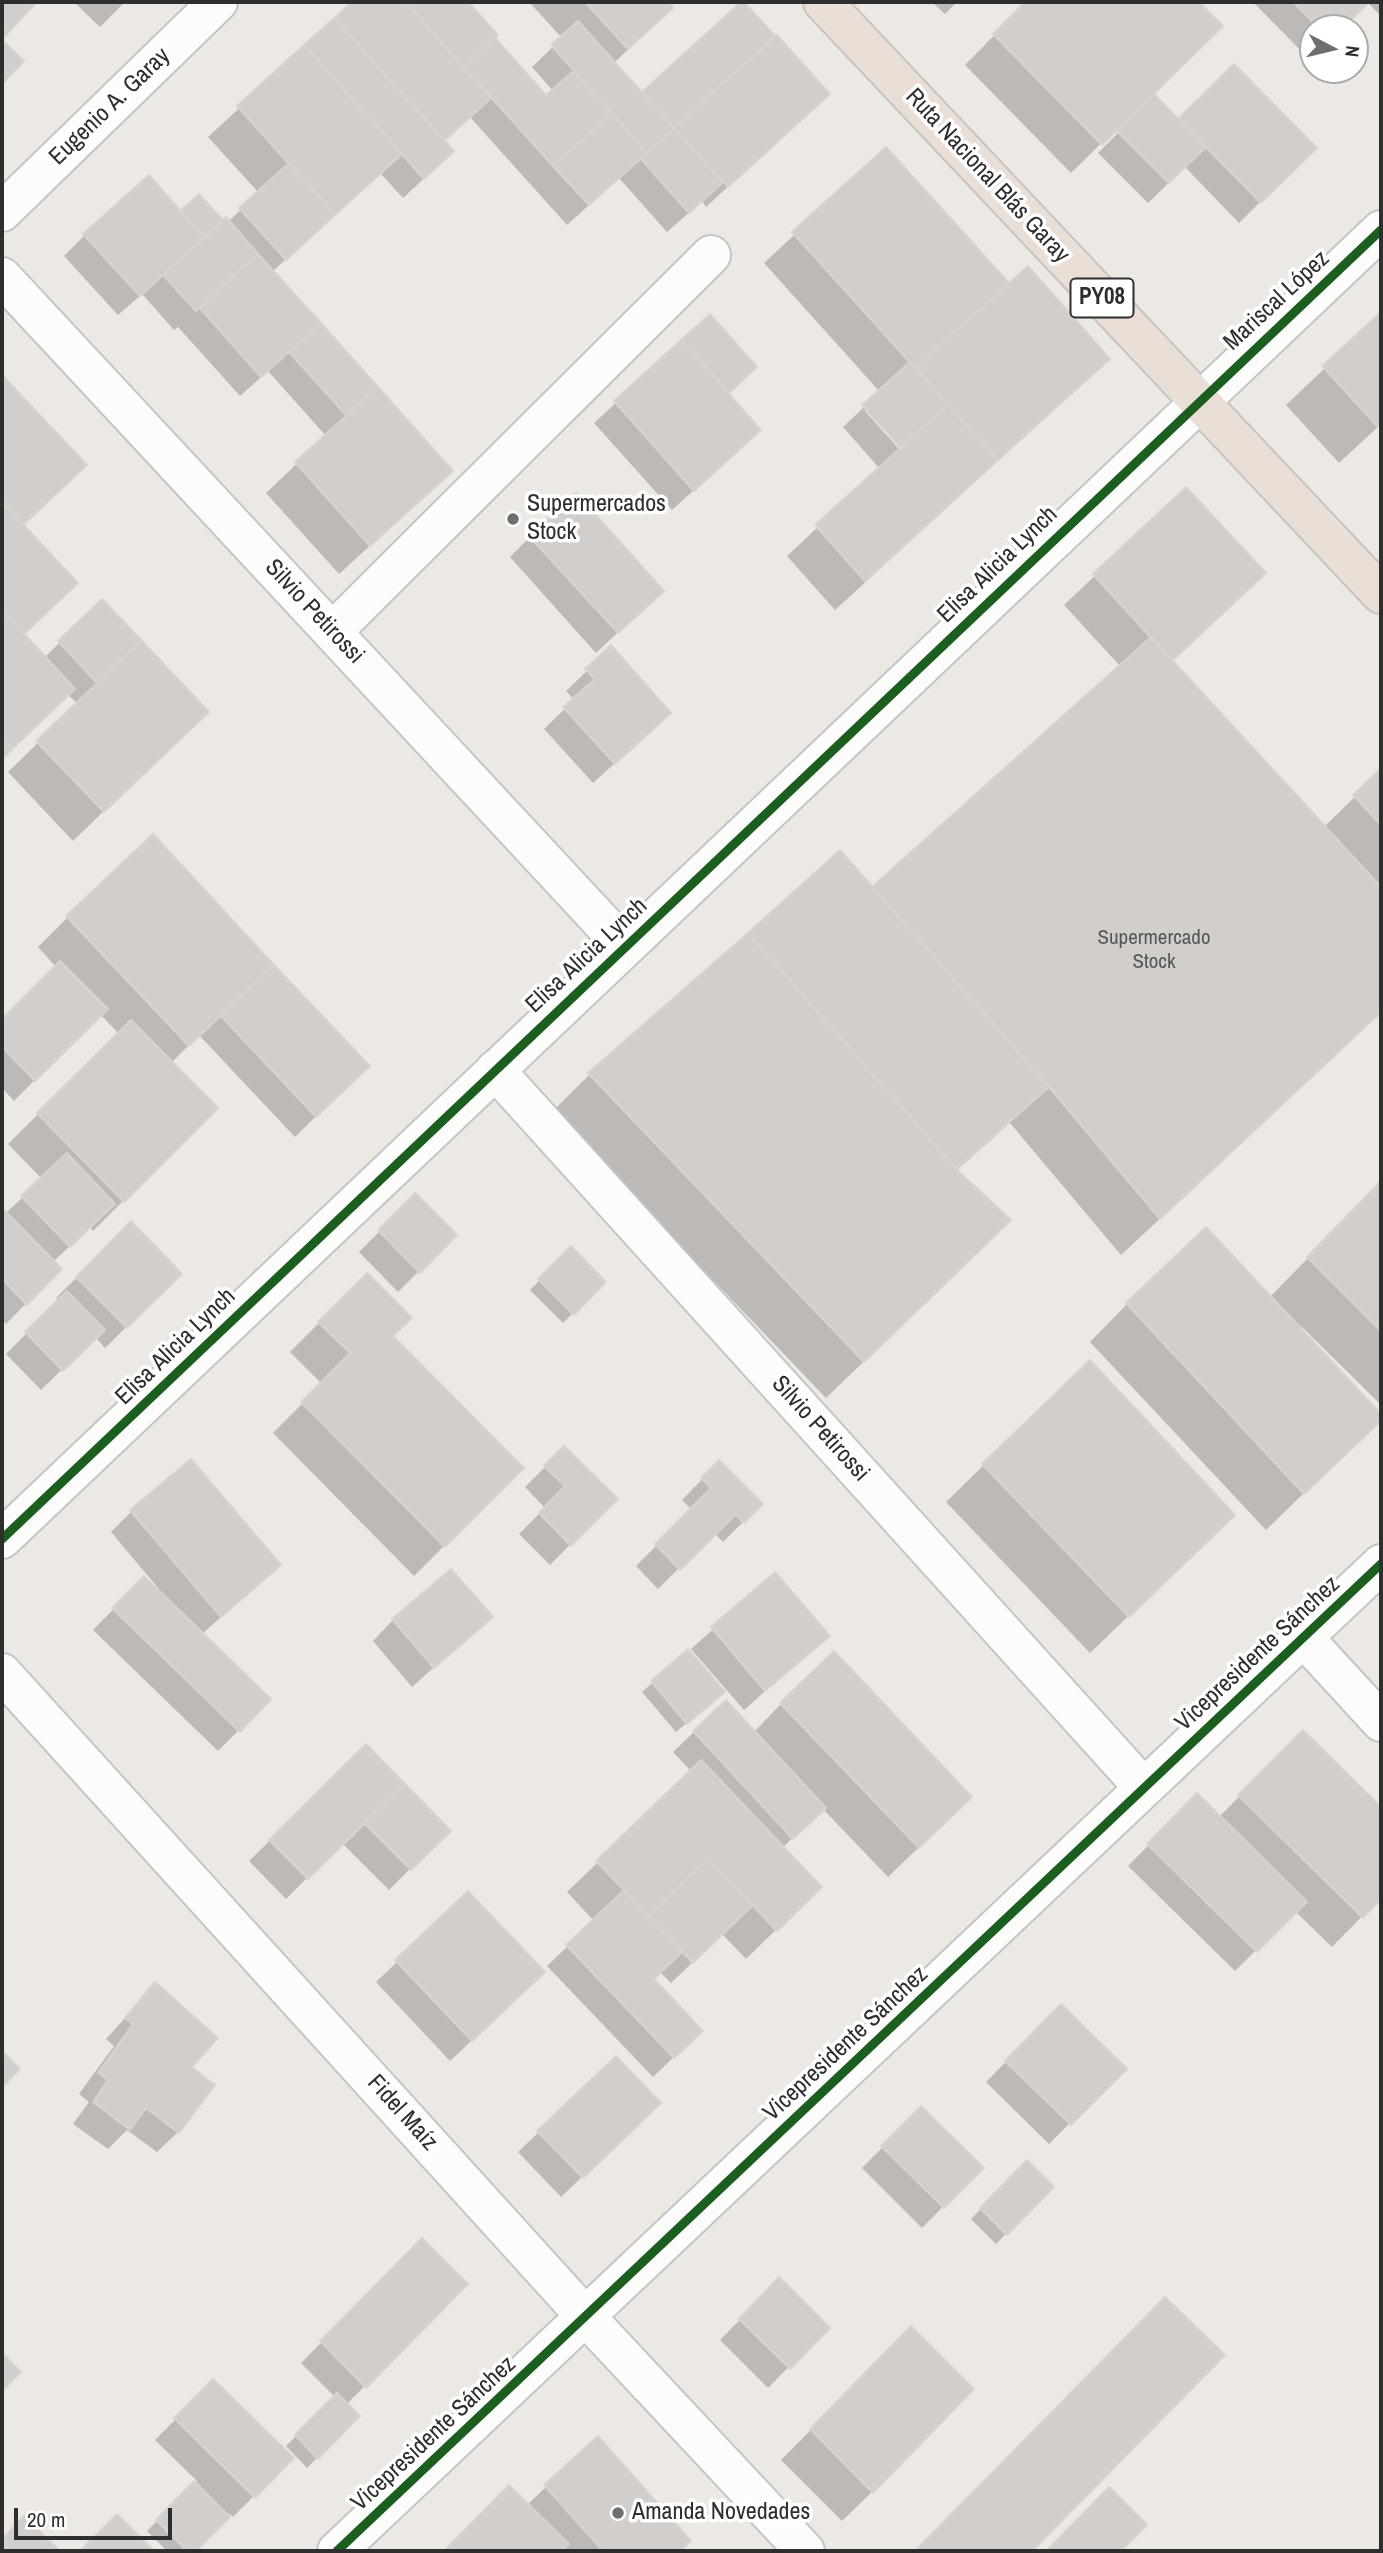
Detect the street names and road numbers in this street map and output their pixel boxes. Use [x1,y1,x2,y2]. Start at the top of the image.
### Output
street label: Eugenio A. Garay [44,42,176,172]
street label: Ruta Nacional Blás Garay [899,83,1075,269]
street label: Mariscal López [1218,245,1336,357]
road number: PY08 [1070,278,1134,318]
street label: Elisa Alicia Lynch [932,501,1064,629]
street label: Silvio Petirossi [258,554,370,670]
street label: Elisa Alicia Lynch [520,892,654,1020]
street label: Elisa Alicia Lynch [110,1283,242,1411]
street label: Silvio Petirossi [765,1370,875,1488]
street label: Vicepresidente Sánchez [1170,1570,1346,1738]
street label: Vicepresidente Sánchez [758,1960,934,2128]
street label: Fidel Maíz [361,2069,443,2157]
street label: Vicepresidente Sánchez [346,2350,522,2518]

